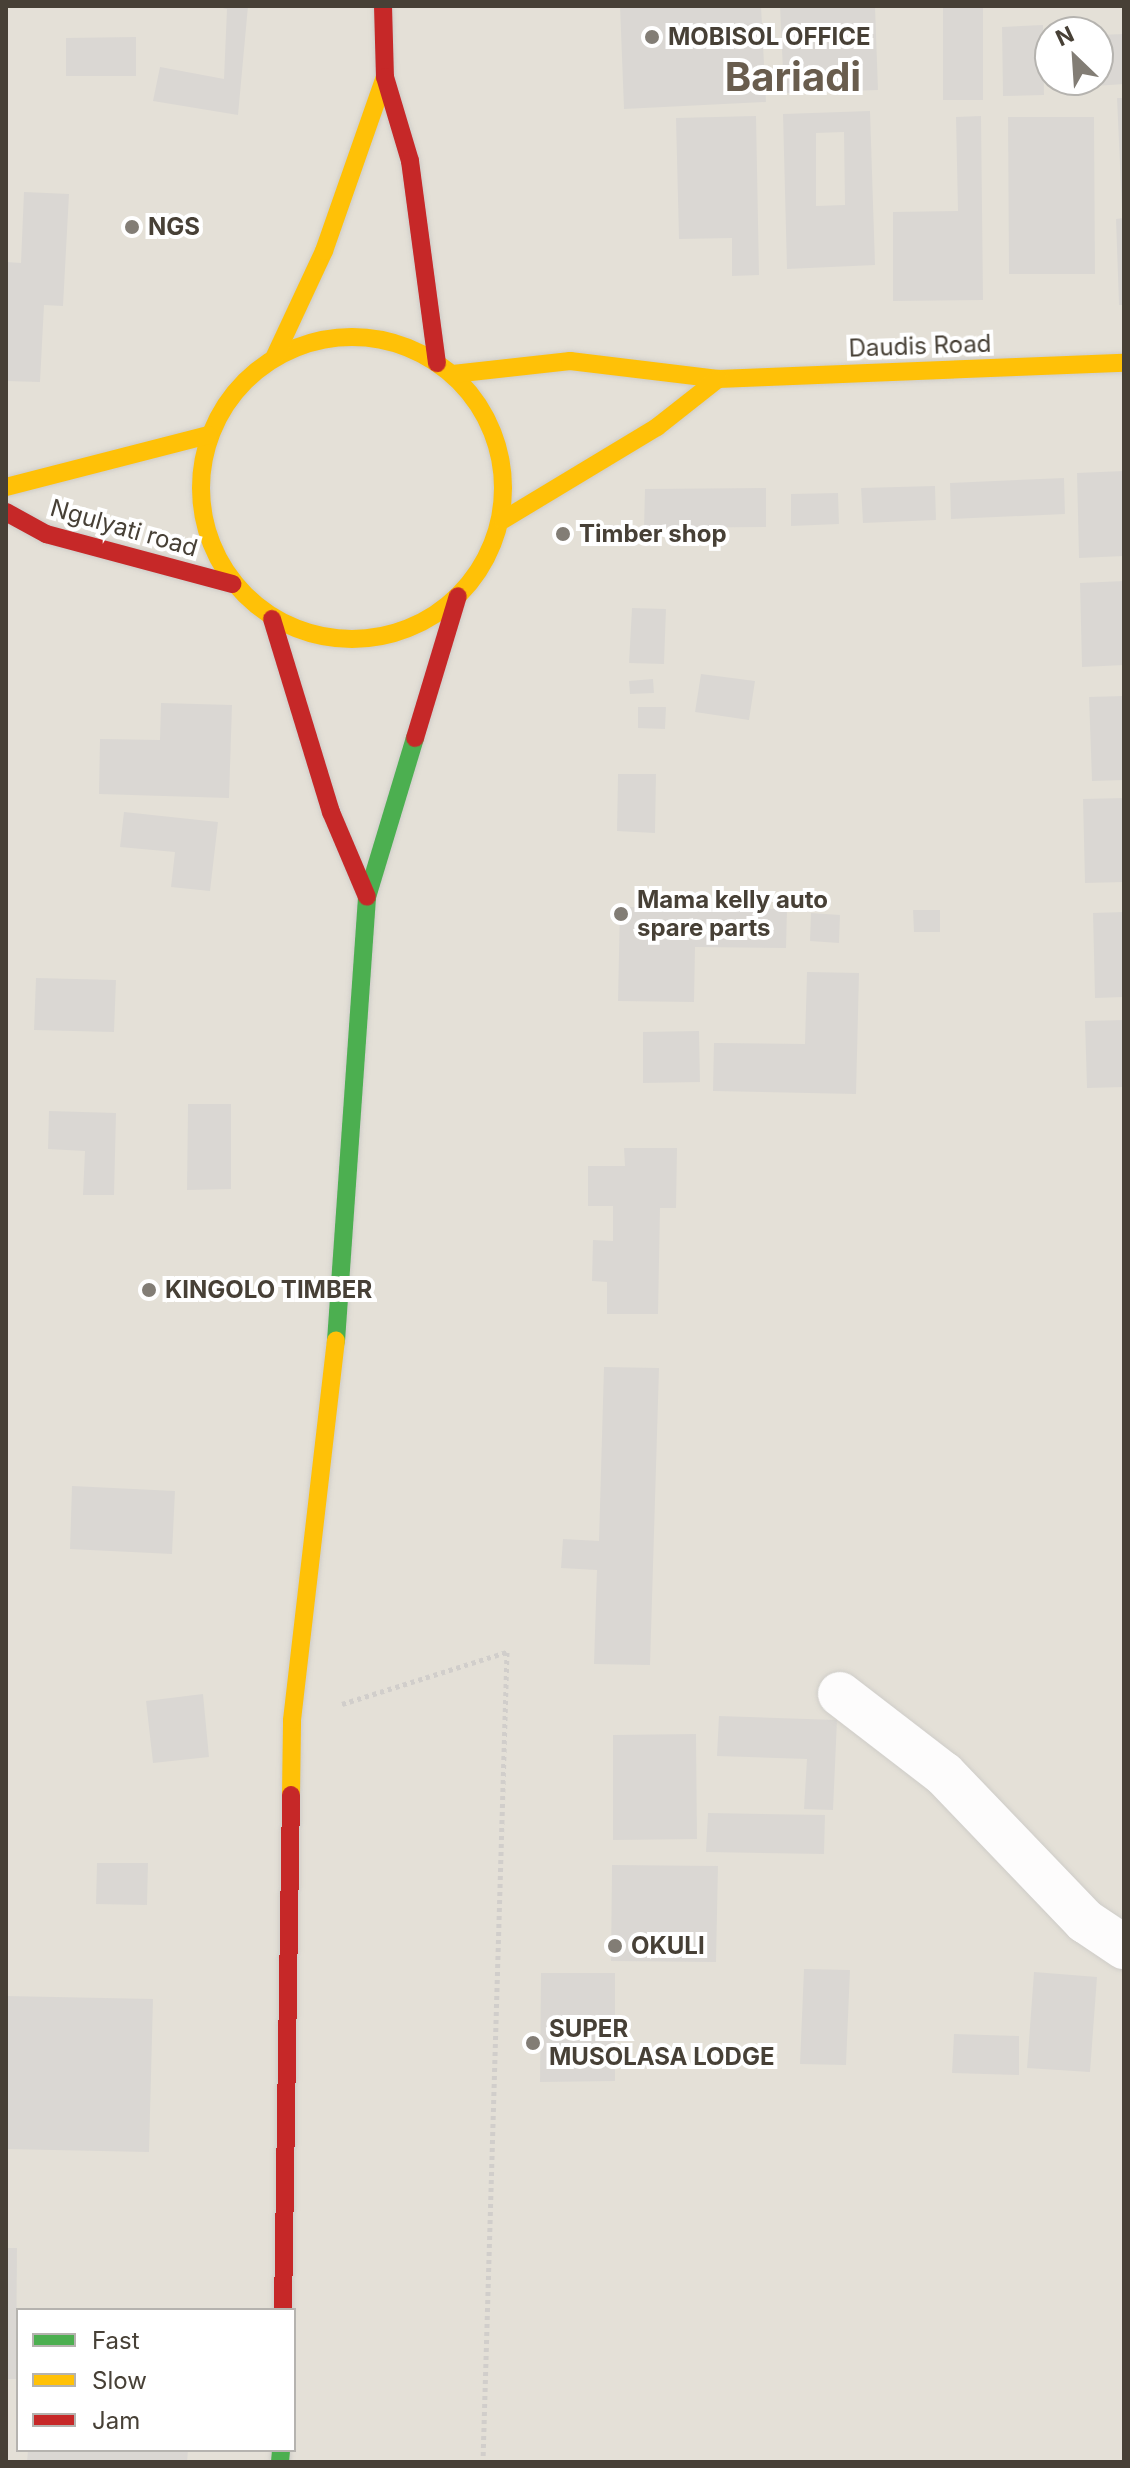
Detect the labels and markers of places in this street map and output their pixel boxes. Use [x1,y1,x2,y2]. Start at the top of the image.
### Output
place label: MOBISOL OFFICE [668,23,871,51]
marker: MOBISOL OFFICE [643,28,661,46]
place label: NGS [148,213,200,241]
marker: NGS [123,218,141,236]
place label: Timber shop [579,520,727,548]
marker: Timber shop [554,525,572,543]
place label: Mama kelly auto spare parts [637,886,828,942]
marker: Mama kelly auto spare parts [612,905,630,923]
place label: KINGOLO TIMBER [165,1276,372,1304]
marker: KINGOLO TIMBER [140,1281,158,1299]
place label: OKULI [631,1932,705,1960]
marker: OKULI [606,1937,624,1955]
place label: SUPER MUSOLASA LODGE [549,2015,775,2071]
marker: SUPER MUSOLASA LODGE [524,2034,542,2052]

